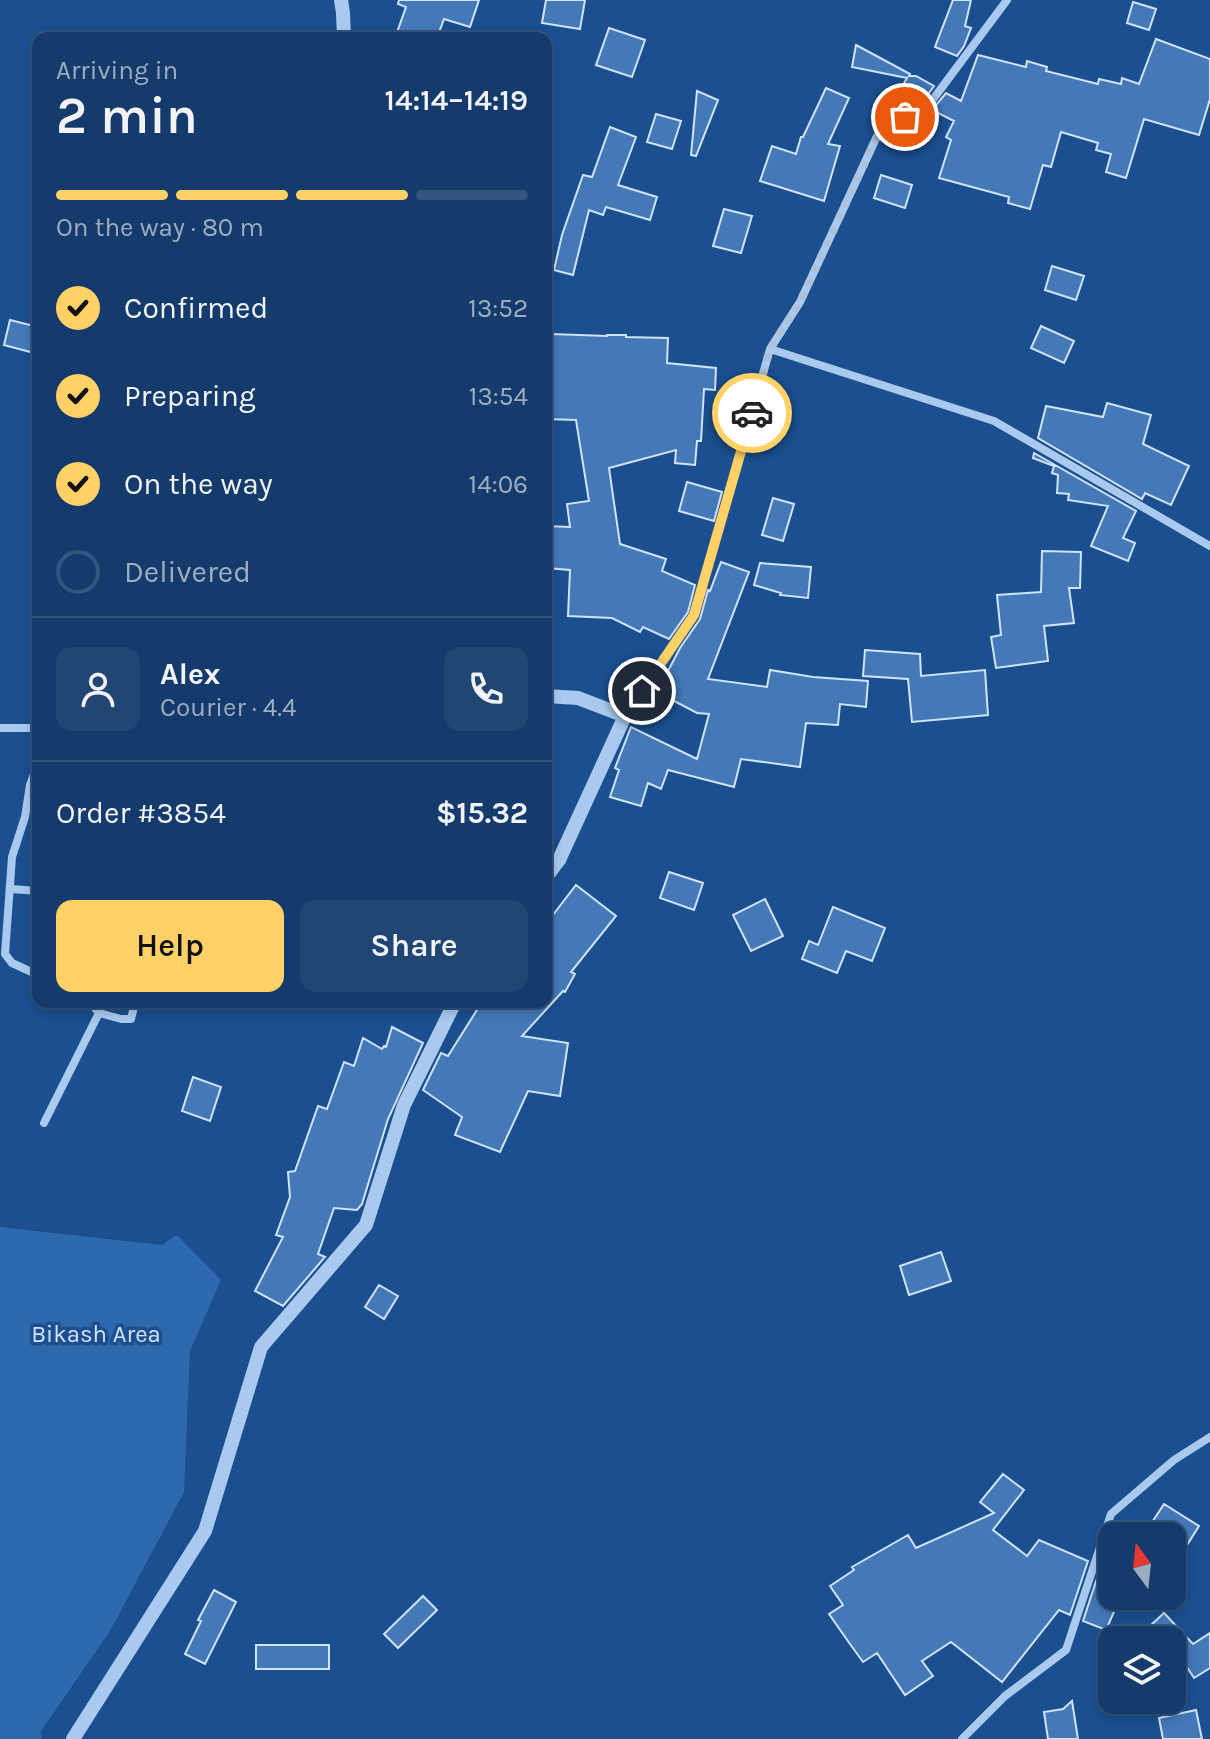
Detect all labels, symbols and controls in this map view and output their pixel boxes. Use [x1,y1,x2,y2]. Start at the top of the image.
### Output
text: Arriving in [56,55,178,86]
text: 14:14–14:19 [385,82,528,118]
pin [871,83,939,151]
text: 2 min [56,85,198,146]
icon: bag [883,95,927,139]
text: On the way · 80 m [56,212,264,243]
icon: check [56,286,100,330]
text: Confirmed [124,290,268,326]
text: 13:52 [468,293,528,324]
courier [712,373,792,453]
icon: check [56,374,100,418]
text: Preparing [124,378,256,414]
text: 13:54 [469,381,528,412]
icon: car [730,391,774,435]
icon: check [56,462,100,506]
text: On the way [124,466,273,502]
text: 14:06 [469,469,528,500]
text: Delivered [124,554,251,590]
button: person [56,647,140,731]
button: phone [444,647,528,731]
text: Alex [160,656,220,692]
pin [608,657,676,725]
icon: home [620,669,664,713]
text: Courier · 4.4 [160,692,296,723]
text: Order #3854 [56,795,226,831]
text: $15.32 [436,795,528,831]
button: Help [56,900,284,992]
button: Share [300,900,528,992]
park label: Bikash Area [31,1320,161,1348]
north arrow [1098,1522,1186,1610]
map controls [1098,1522,1186,1714]
button: layers [1098,1626,1186,1714]

